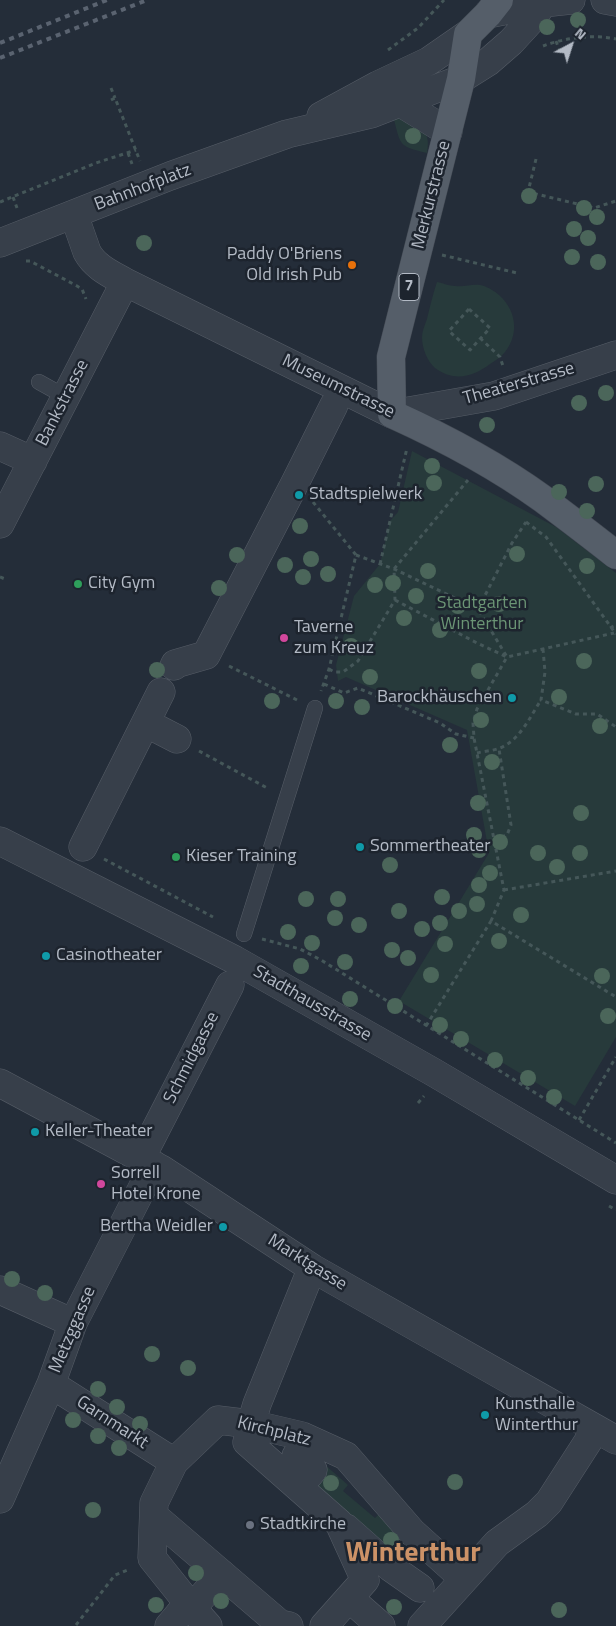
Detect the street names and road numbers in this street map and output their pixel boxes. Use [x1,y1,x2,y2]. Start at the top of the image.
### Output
street label: Merkurstrasse [408,139,456,251]
street label: Bahnhofplatz [92,160,194,216]
road number: 7 [399,274,419,300]
street label: Museumstrasse [278,350,398,424]
street label: Bankstrasse [32,356,94,450]
street label: Theaterstrasse [461,358,577,410]
street label: Stadthausstrasse [249,961,375,1047]
street label: Schmidgasse [160,1009,224,1107]
street label: Marktgasse [263,1230,351,1296]
street label: Metzggasse [45,1283,101,1377]
street label: Garnmarkt [72,1392,152,1454]
street label: Kirchplatz [235,1412,313,1452]

